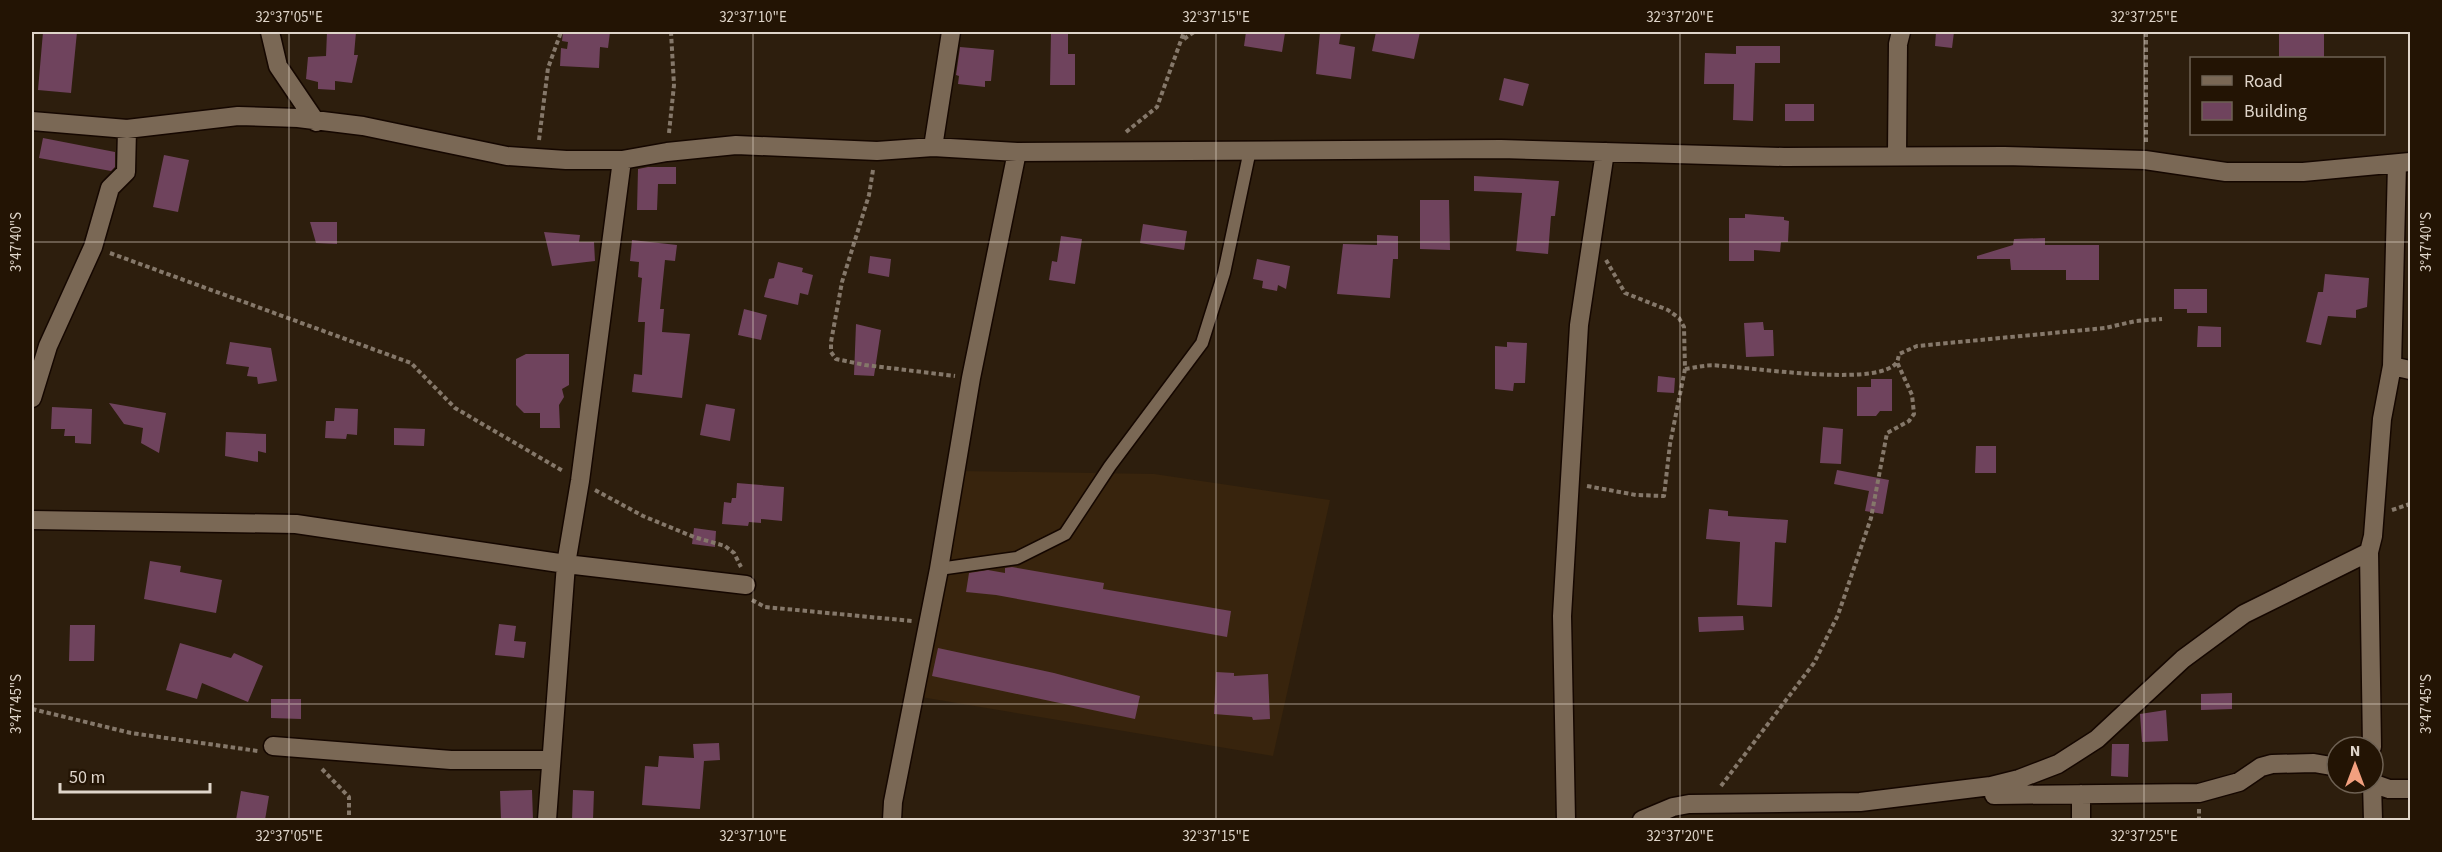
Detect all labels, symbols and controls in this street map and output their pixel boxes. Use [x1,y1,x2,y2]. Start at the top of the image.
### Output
text: 32°37'05"E [255,7,323,28]
text: 32°37'10"E [719,7,787,28]
text: 32°37'15"E [1182,7,1250,28]
text: 32°37'20"E [1646,7,1714,28]
text: 32°37'25"E [2110,7,2178,28]
legend [2190,57,2385,135]
text: Road [2244,69,2283,94]
text: Building [2244,99,2307,124]
text: 3°47'40"S [6,212,27,272]
text: 3°47'40"S [2416,212,2437,272]
text: 3°47'45"S [6,674,27,734]
text: 3°47'45"S [2416,674,2437,734]
north arrow [2325,735,2385,795]
text: N [2350,740,2360,762]
scale bar [60,756,210,794]
text: 50 m [69,765,105,790]
text: 32°37'05"E [255,826,323,847]
text: 32°37'10"E [719,826,787,847]
text: 32°37'15"E [1182,826,1250,847]
text: 32°37'20"E [1646,826,1714,847]
text: 32°37'25"E [2110,826,2178,847]

